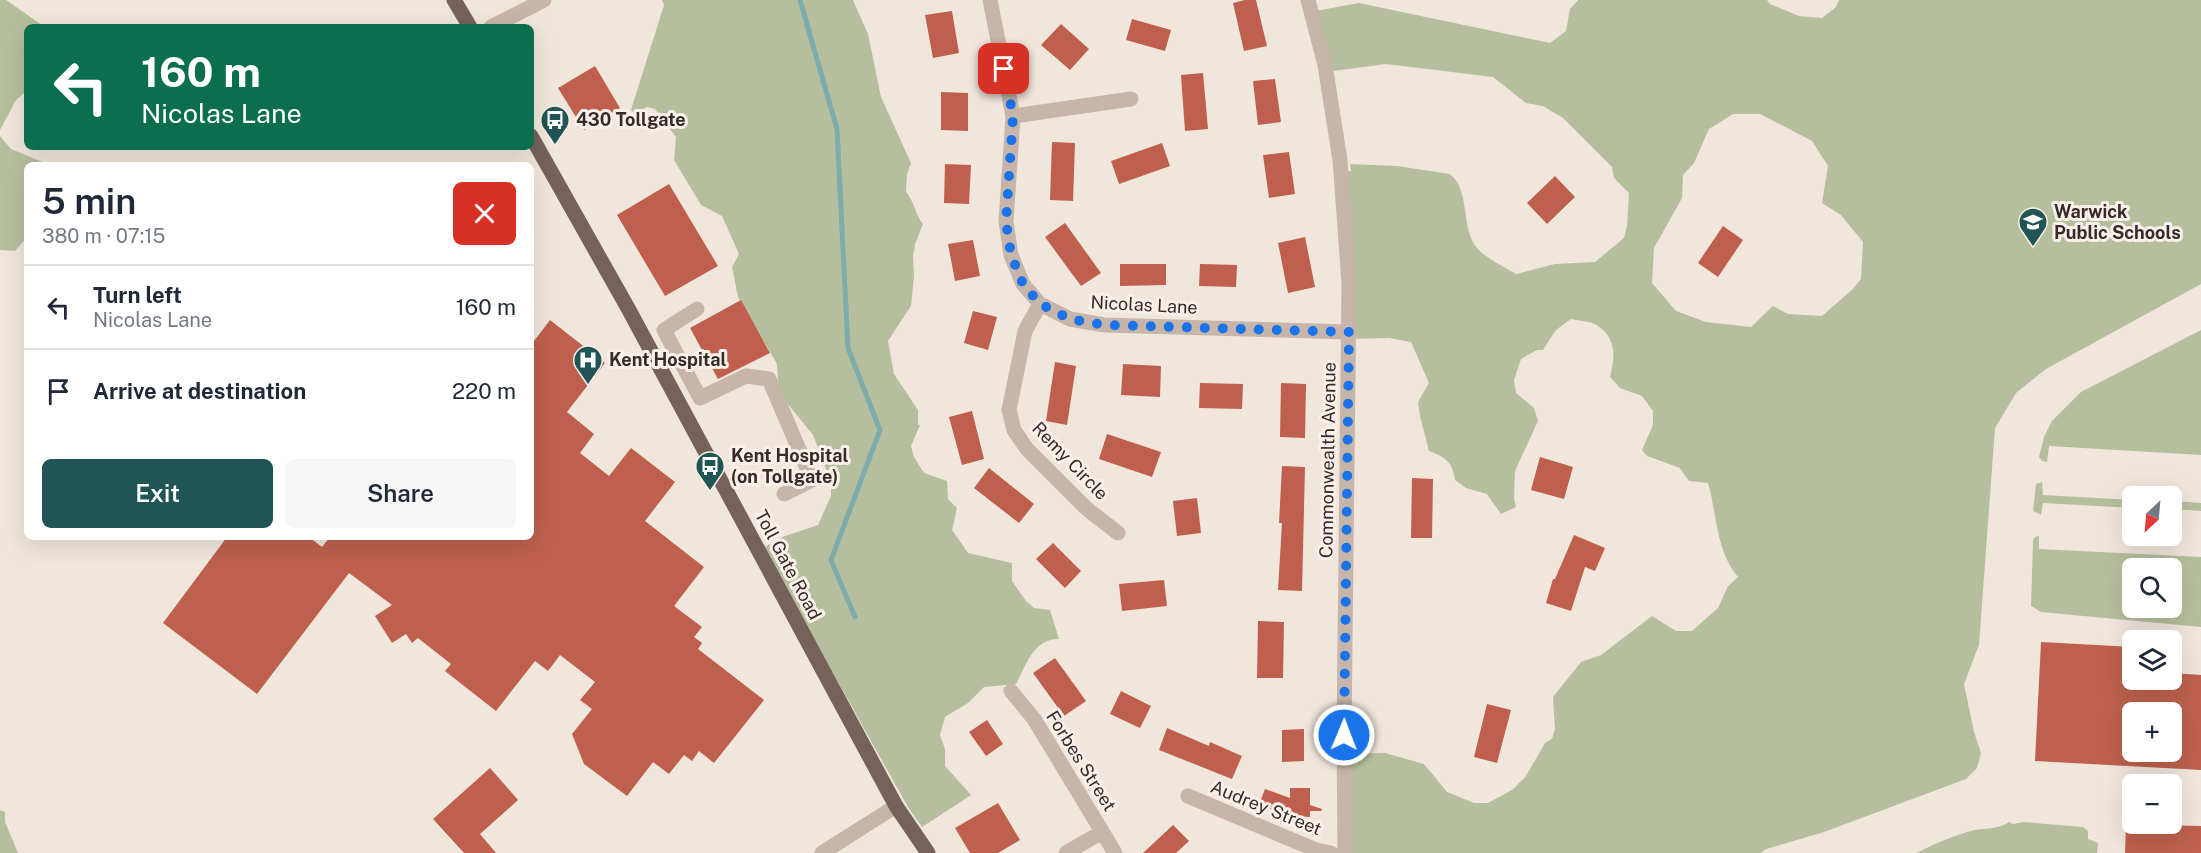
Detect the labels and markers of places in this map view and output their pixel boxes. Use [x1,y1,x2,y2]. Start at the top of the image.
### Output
pin [978,43,1029,94]
bus stop icon: 430 Tollgate [539,104,571,146]
place label: 430 Tollgate [576,109,686,130]
place label: Warwick Public Schools [2054,201,2181,243]
school or university icon: Warwick Public Schools [2017,206,2049,248]
hospital icon: Kent Hospital [572,344,604,386]
place label: Kent Hospital [609,349,726,370]
place label: Kent Hospital (on Tollgate) [731,445,848,487]
bus stop icon: Kent Hospital (on Tollgate) [694,450,726,492]

